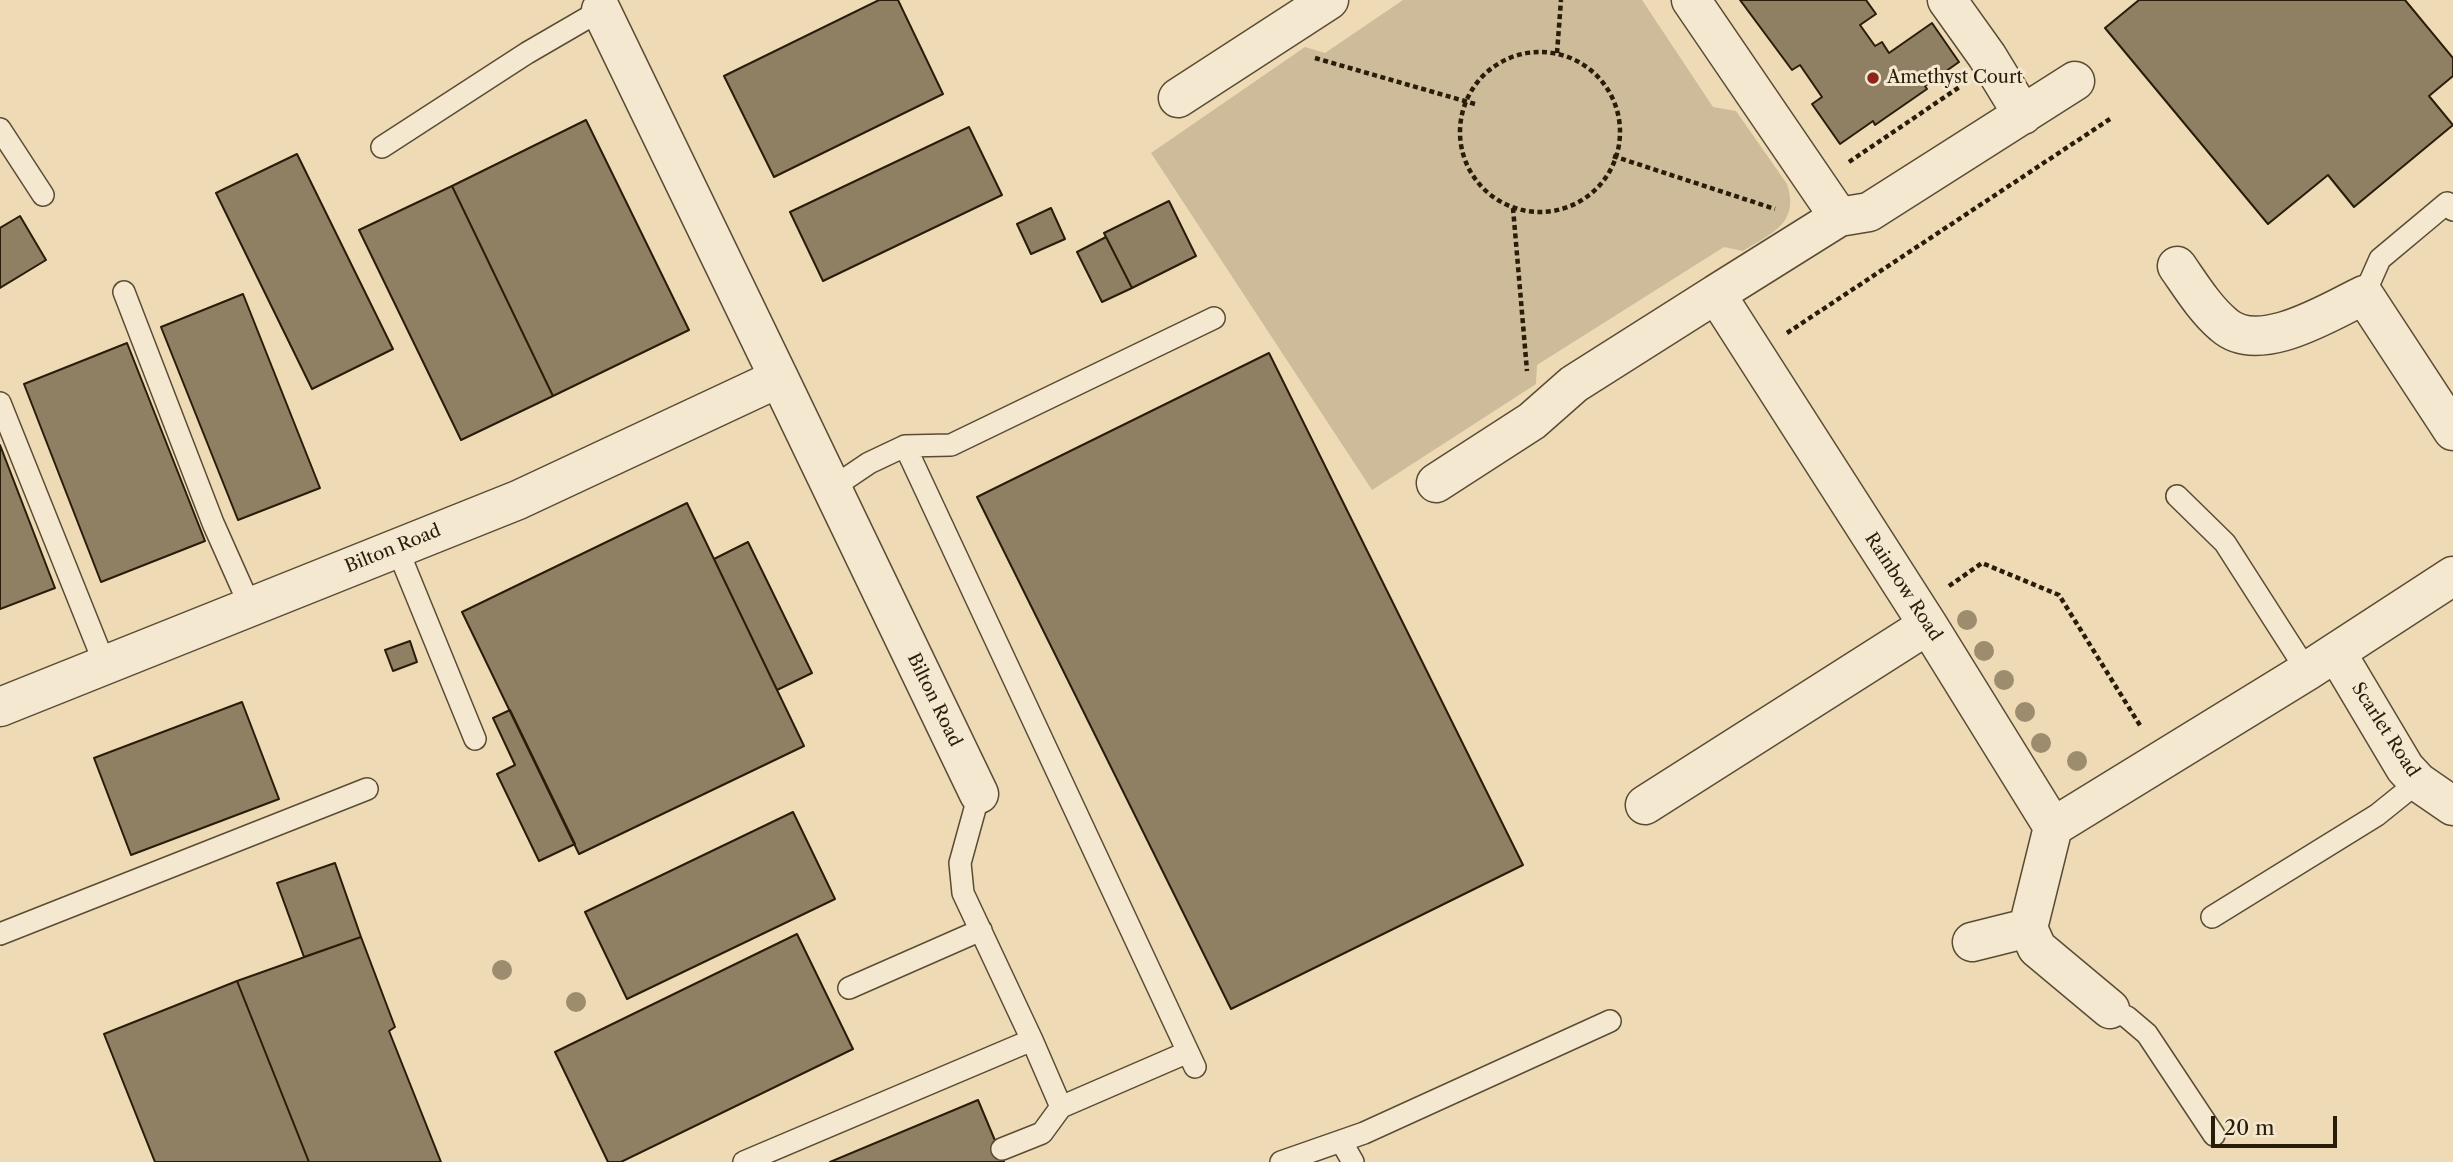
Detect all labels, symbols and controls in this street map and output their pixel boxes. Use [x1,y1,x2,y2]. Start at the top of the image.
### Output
place label: Amethyst Court [1887,67,2023,89]
marker: Amethyst Court [1865,70,1881,86]
street label: Bilton Road [342,520,444,578]
street label: Rainbow Road [1860,529,1946,645]
street label: Bilton Road [902,650,966,750]
street label: Scarlet Road [2346,679,2424,781]
scale bar [2215,1102,2341,1146]
text: 20 m [2224,1115,2275,1140]

